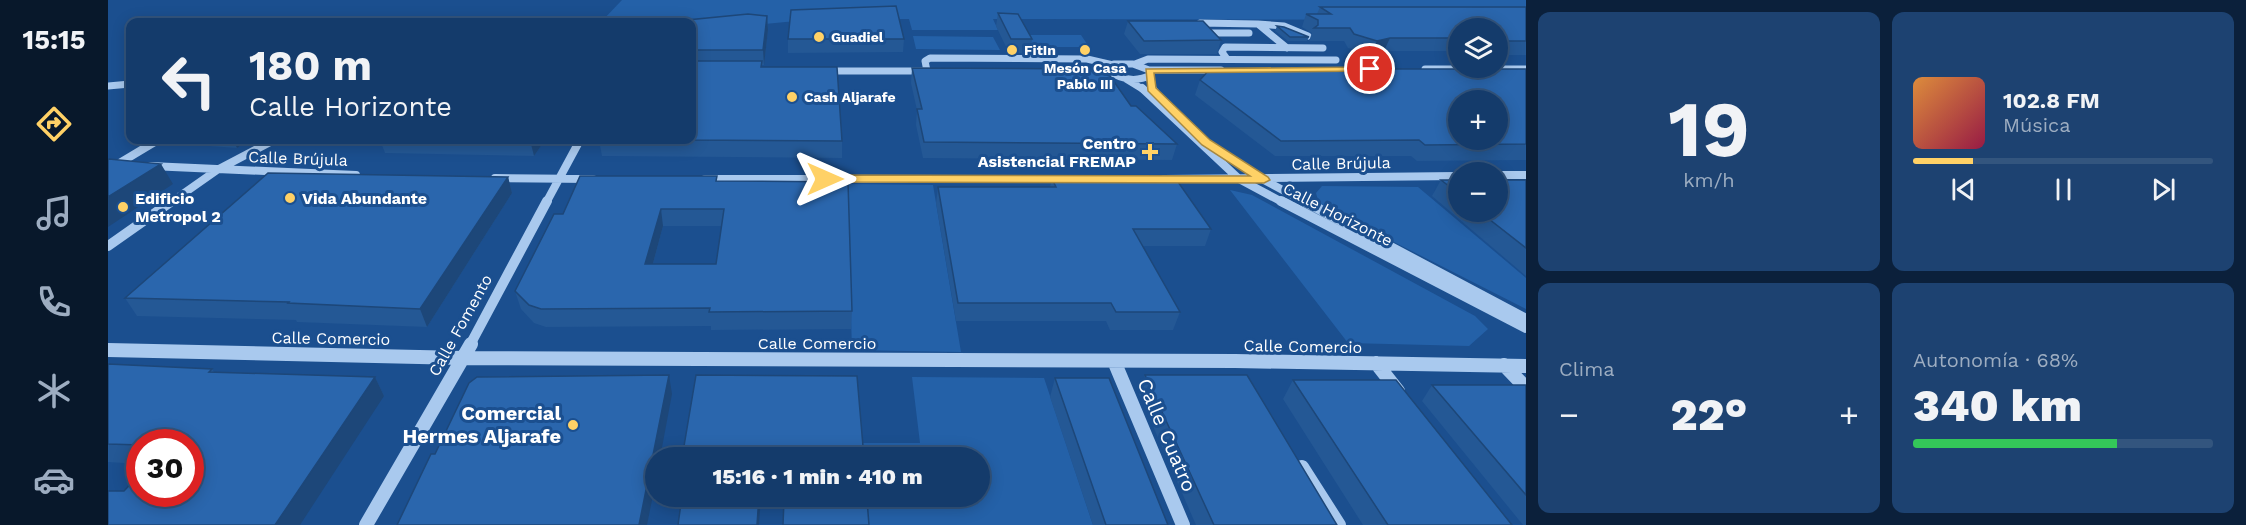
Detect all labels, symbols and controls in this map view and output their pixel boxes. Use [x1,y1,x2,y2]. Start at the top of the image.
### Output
map controls [1448,18,1508,222]
button: layers [1448,18,1508,78]
text: 15:15 [23,24,85,56]
place label: Guadiel [831,29,884,45]
marker: Guadiel [812,30,826,44]
text: 180 m [249,41,372,90]
icon: left [150,42,228,120]
place label: FitIn [1024,42,1056,58]
marker: FitIn [1005,43,1019,57]
marker: Mesón Casa Pablo III [1078,43,1092,57]
pin [1344,43,1395,94]
icon: arrive [1353,52,1386,85]
place label: Mesón Casa Pablo III [1044,60,1127,92]
text: 19 [1668,83,1750,175]
text: 102.8 FM [2003,88,2100,113]
place label: Cash Aljarafe [804,89,896,105]
marker: Cash Aljarafe [785,90,799,104]
button: + [1448,90,1508,150]
text: Calle Horizonte [249,91,452,123]
icon: directions [33,103,75,145]
text: Música [2003,113,2071,137]
place label: Centro Asistencial FREMAP [978,134,1136,171]
marker: Centro Asistencial FREMAP [1141,143,1159,161]
street label: Calle Brújula [248,147,348,170]
position arrow [793,147,857,211]
street label: Calle Brújula [1291,153,1391,174]
button: − [1448,162,1508,222]
text: km/h [1683,168,1735,192]
icon: previous [1947,173,1980,206]
icon: pause [2047,173,2080,206]
icon: next [2147,173,2180,206]
street label: Calle Horizonte [1280,179,1396,250]
place label: Edificio Metropol 2 [135,189,221,226]
place label: Vida Abundante [302,189,427,208]
marker: Vida Abundante [283,191,297,205]
icon: music [33,192,75,234]
marker: Edificio Metropol 2 [116,200,130,214]
street label: Calle Fomento [425,271,496,380]
icon: phone [33,281,75,323]
street label: Calle Comercio [271,328,390,349]
street label: Calle Comercio [758,334,876,353]
street label: Calle Comercio [1243,336,1362,357]
text: Autonomía · 68% [1913,348,2078,372]
text: Clima [1559,357,1615,381]
icon: climate [33,370,75,412]
street label: Calle Cuatro [1132,375,1202,495]
text: 340 km [1913,379,2082,432]
text: 22° [1671,388,1747,441]
text: − [1559,395,1579,434]
text: + [1839,395,1859,434]
place label: Comercial Hermes Aljarafe [402,401,561,448]
marker: Comercial Hermes Aljarafe [566,418,580,432]
speed limit sign: 30 [126,429,204,507]
icon: car [33,459,75,501]
text: 15:16 · 1 min · 410 m [712,464,923,489]

